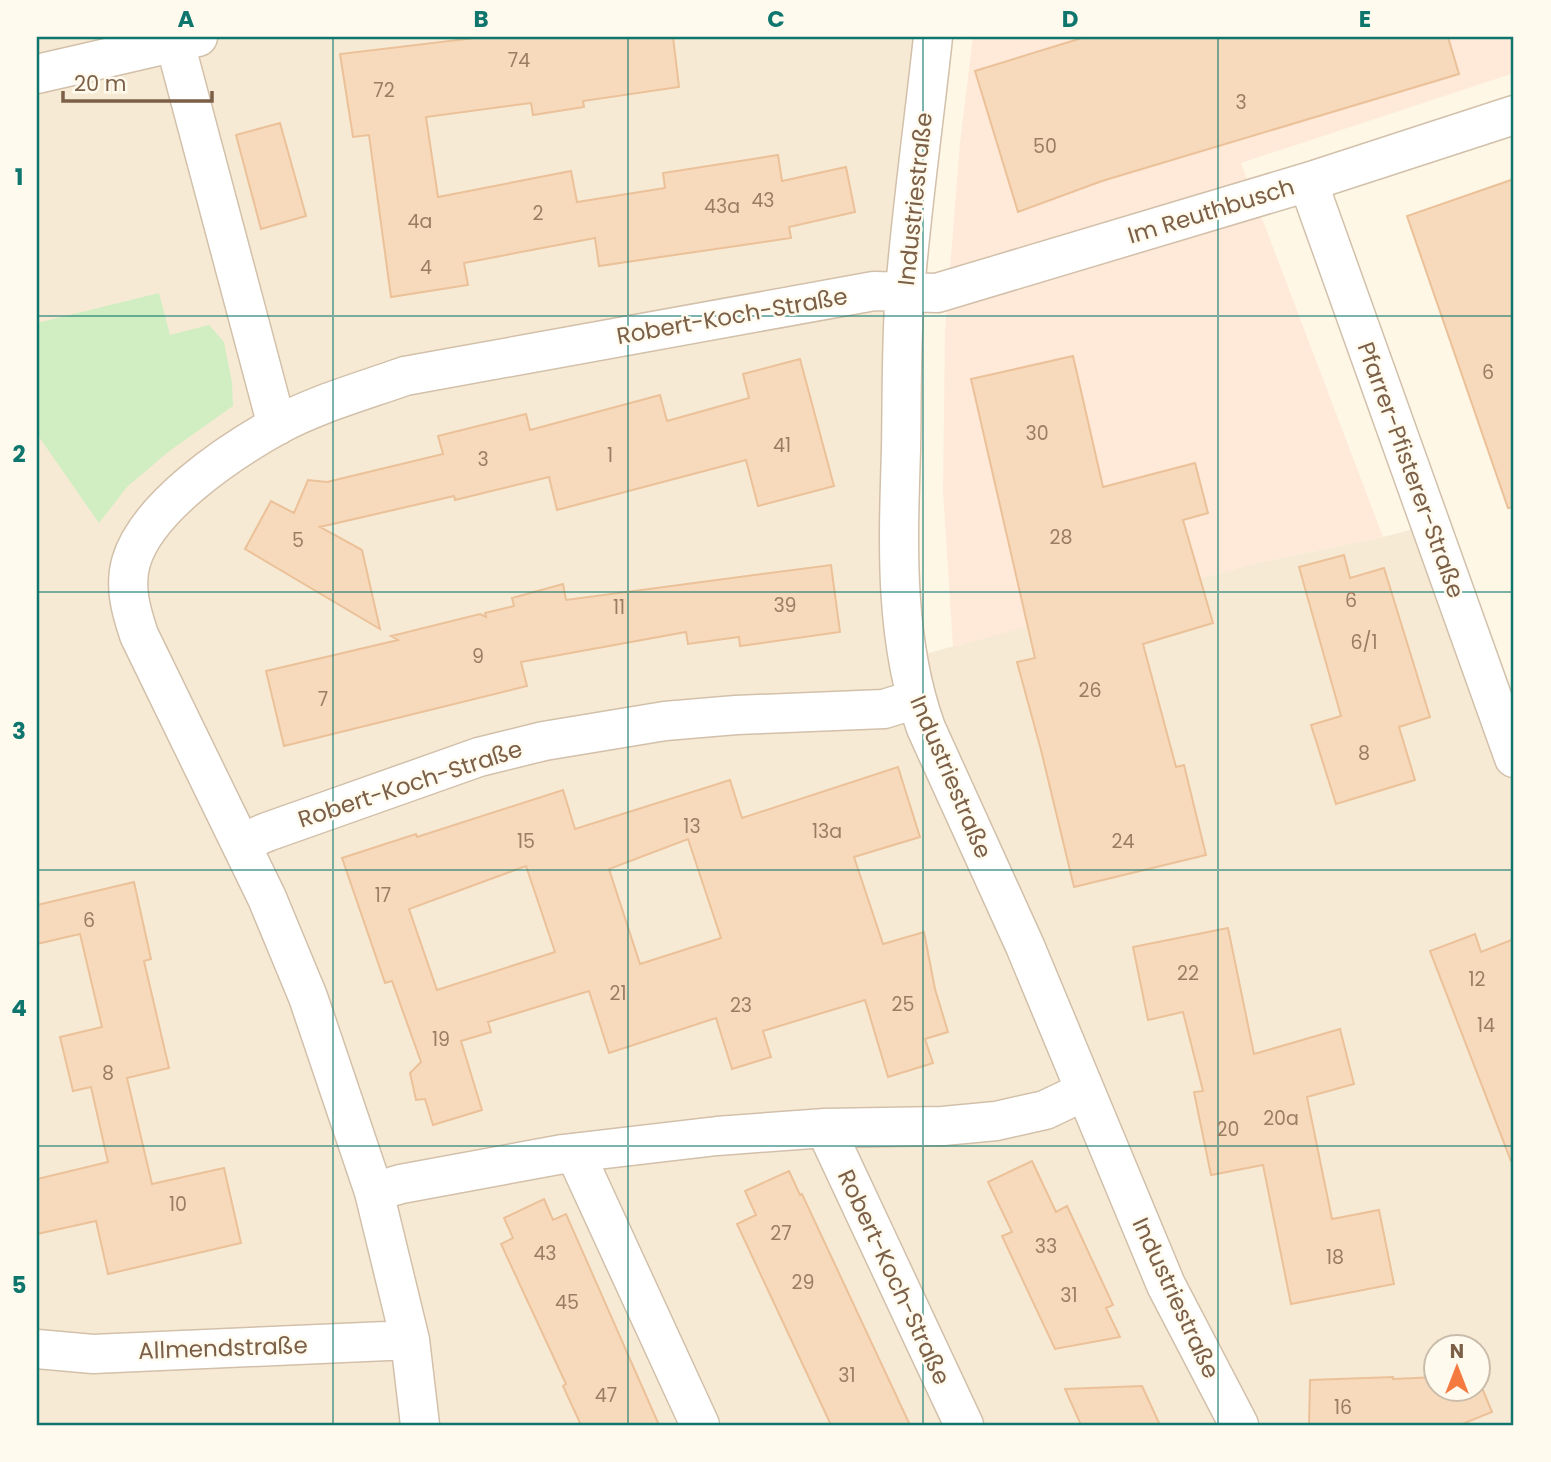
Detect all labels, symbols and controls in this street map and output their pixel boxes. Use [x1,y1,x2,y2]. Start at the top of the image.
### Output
text: A [178,3,195,35]
text: B [473,3,489,35]
text: C [767,3,785,35]
text: D [1062,3,1078,35]
text: E [1359,3,1371,35]
house number: 74 [508,47,530,74]
scale bar [63,60,212,104]
text: 20 m [74,69,127,98]
house number: 72 [373,77,395,104]
house number: 3 [1235,89,1247,116]
street label: Industriestraße [890,111,940,287]
house number: 50 [1033,133,1057,160]
text: 1 [15,161,23,193]
street label: Im Reuthbusch [1124,170,1298,252]
house number: 43 [751,187,775,214]
house number: 43a [704,193,740,220]
house number: 2 [533,200,544,227]
house number: 4a [408,208,432,235]
house number: 4 [420,254,432,281]
street label: Robert-Koch-Straße [614,280,850,352]
street label: Pfarrer-Pfisterer-Straße [1350,338,1472,602]
house number: 6 [1482,359,1494,386]
house number: 30 [1025,420,1049,447]
house number: 41 [773,432,791,459]
text: 2 [12,438,26,470]
house number: 1 [607,442,613,469]
house number: 3 [477,446,489,473]
house number: 28 [1050,524,1072,551]
house number: 5 [292,527,304,554]
house number: 6 [1345,587,1357,614]
house number: 39 [773,592,797,619]
house number: 11 [613,594,625,621]
house number: 6/1 [1350,629,1378,656]
house number: 9 [472,643,484,670]
house number: 26 [1079,677,1102,704]
house number: 7 [318,686,328,713]
street label: Industriestraße [902,691,1000,863]
text: 3 [12,715,26,747]
street label: Robert-Koch-Straße [294,733,526,835]
house number: 8 [1358,740,1370,767]
house number: 13 [683,813,701,840]
house number: 13a [812,818,842,845]
house number: 15 [517,828,535,855]
house number: 24 [1112,828,1134,855]
house number: 17 [375,882,391,909]
house number: 6 [83,907,95,934]
house number: 22 [1177,960,1199,987]
house number: 12 [1468,966,1486,993]
house number: 21 [609,980,627,1007]
house number: 25 [892,991,914,1018]
text: 4 [11,992,27,1024]
house number: 23 [730,992,752,1019]
house number: 14 [1477,1012,1495,1039]
house number: 19 [432,1026,450,1053]
house number: 8 [102,1060,114,1087]
house number: 20a [1263,1105,1299,1132]
house number: 20 [1217,1116,1239,1143]
street label: Robert-Koch-Straße [830,1164,958,1390]
house number: 10 [169,1191,187,1218]
street label: Industriestraße [1125,1212,1227,1384]
house number: 27 [770,1220,792,1247]
house number: 33 [1035,1233,1057,1260]
house number: 43 [533,1240,557,1267]
house number: 18 [1326,1244,1344,1271]
text: 5 [12,1269,26,1301]
house number: 29 [792,1269,814,1296]
house number: 31 [1060,1282,1078,1309]
house number: 45 [555,1289,579,1316]
street label: Allmendstraße [138,1329,308,1367]
north arrow [1422,1332,1492,1402]
text: N [1450,1338,1464,1365]
house number: 31 [838,1362,856,1389]
house number: 47 [595,1382,617,1409]
house number: 16 [1334,1394,1352,1421]

